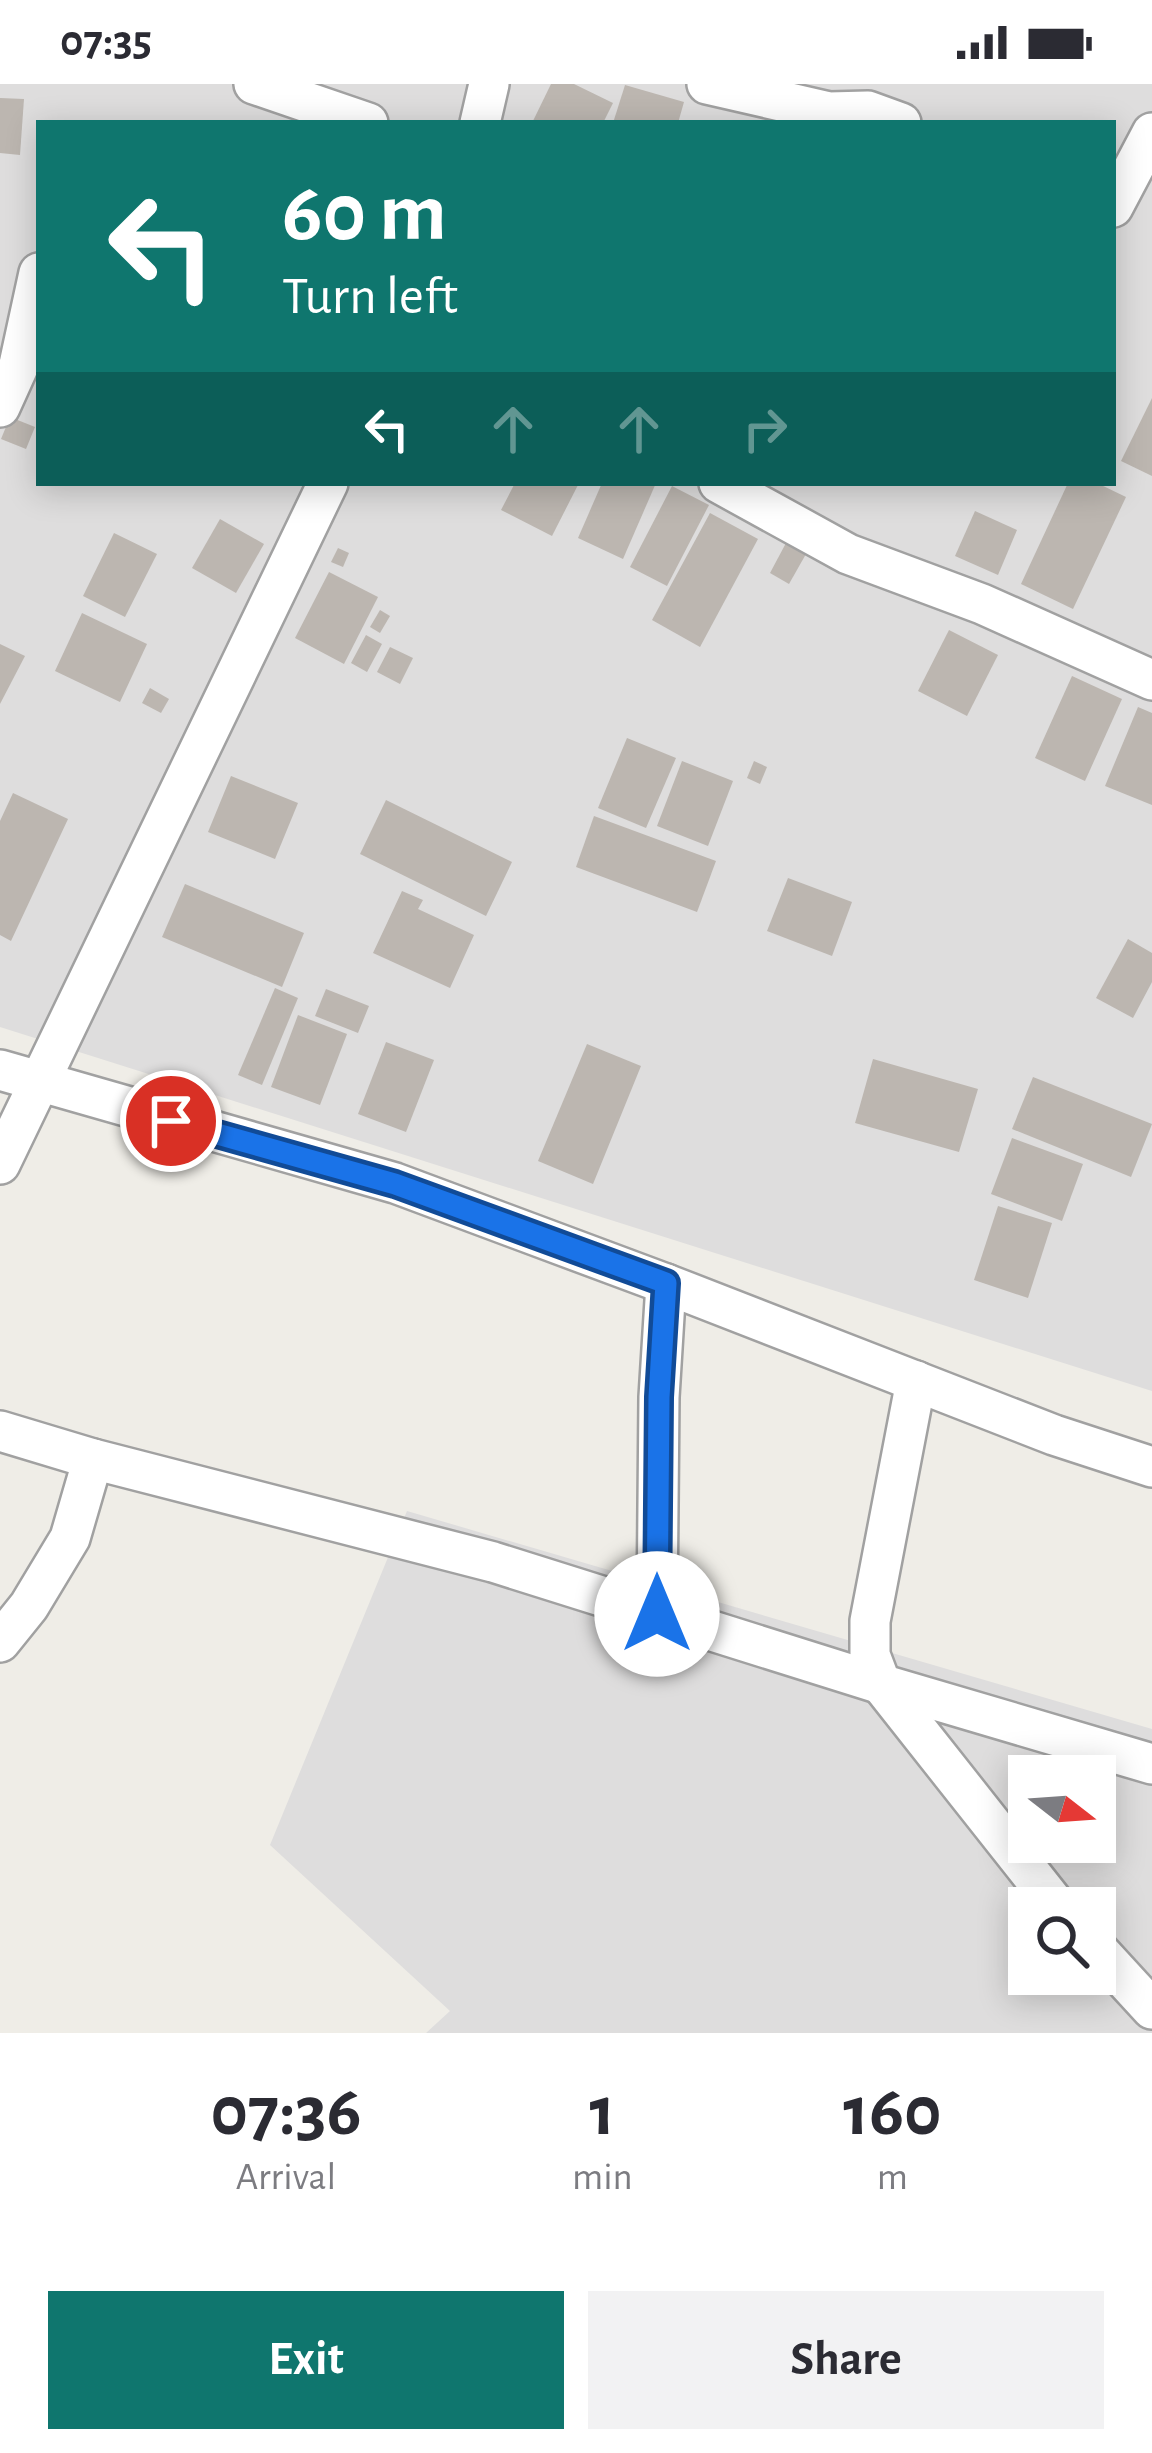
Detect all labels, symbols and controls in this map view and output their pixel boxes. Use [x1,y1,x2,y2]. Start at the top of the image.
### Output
text: 07:35 [60,19,152,64]
icon: left [84,168,240,324]
text: 60 m [282,172,447,256]
text: Turn left [282,270,458,324]
icon: left [354,396,420,462]
icon: ahead [480,396,546,462]
icon: ahead [606,396,672,462]
icon: right [732,396,798,462]
pin [120,1070,222,1172]
icon: arrive [138,1088,204,1154]
position arrow [594,1551,720,1677]
north arrow [1008,1755,1116,1863]
map controls [1008,1755,1116,1995]
button: search [1008,1887,1116,1995]
text: 07:36 [211,2076,361,2148]
text: 1 [589,2076,615,2148]
text: 160 [843,2076,941,2148]
text: Arrival [236,2158,336,2197]
text: min [572,2158,633,2197]
text: m [877,2158,908,2197]
button: Exit [48,2291,564,2429]
button: Share [588,2291,1104,2429]

